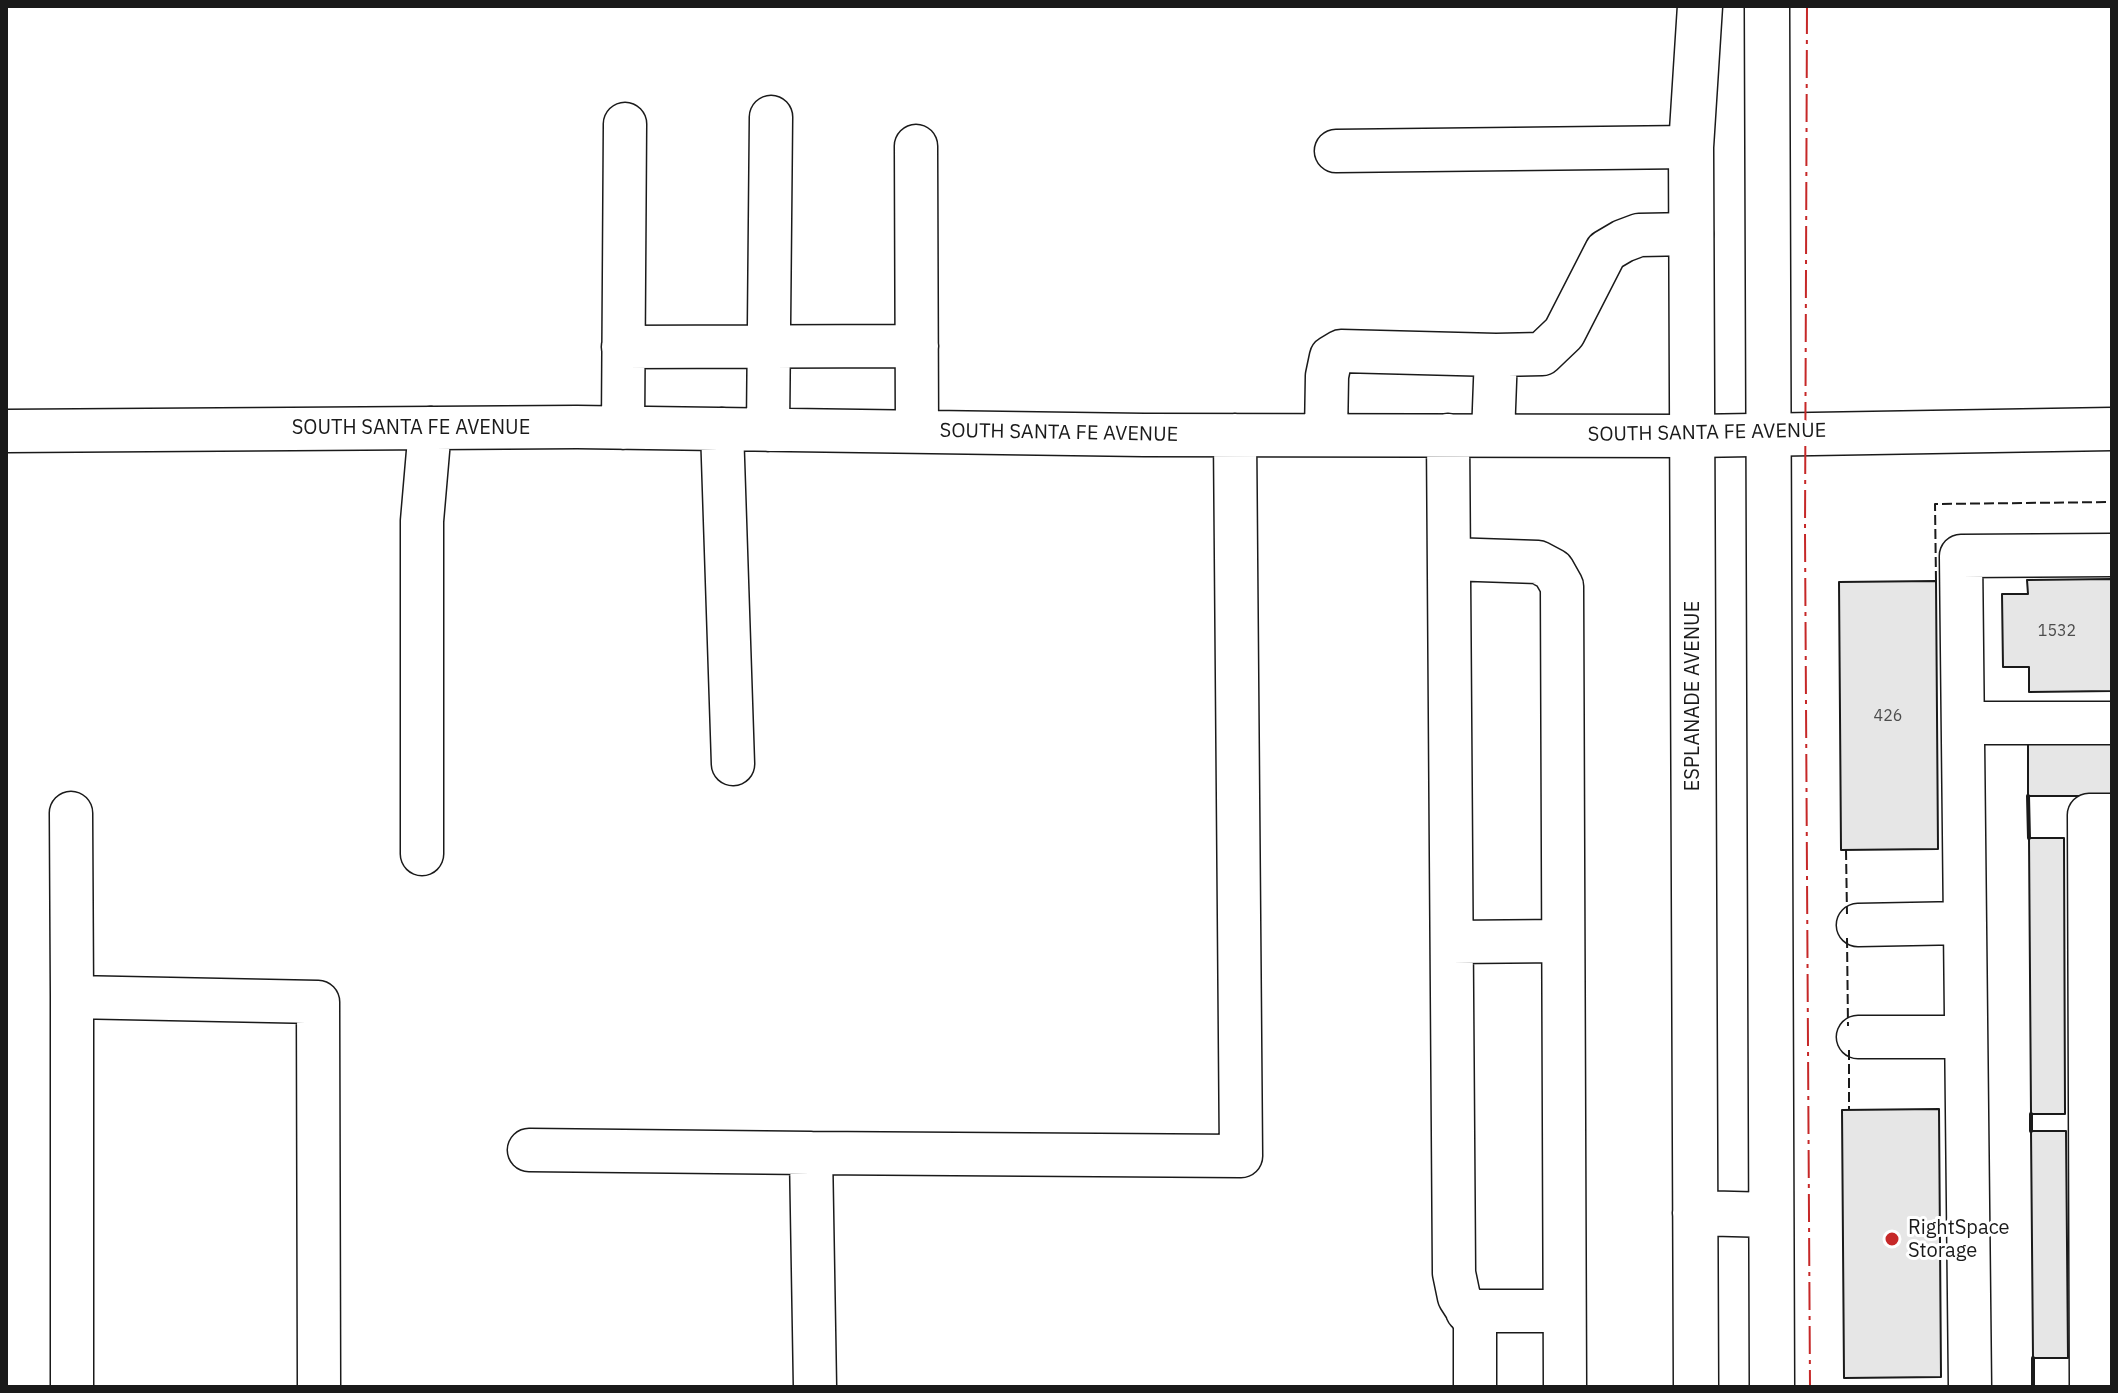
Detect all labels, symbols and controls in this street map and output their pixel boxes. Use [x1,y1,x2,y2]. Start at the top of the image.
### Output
street label: SOUTH SANTA FE AVENUE [292,416,530,440]
street label: SOUTH SANTA FE AVENUE [939,419,1179,447]
street label: SOUTH SANTA FE AVENUE [1587,419,1827,447]
street label: ESPLANADE AVENUE [1681,601,1705,791]
house number: 1532 [2038,621,2076,641]
house number: 426 [1874,706,1902,726]
place label: RightSpace Storage [1908,1216,2010,1263]
marker: RightSpace Storage [1883,1230,1901,1248]

